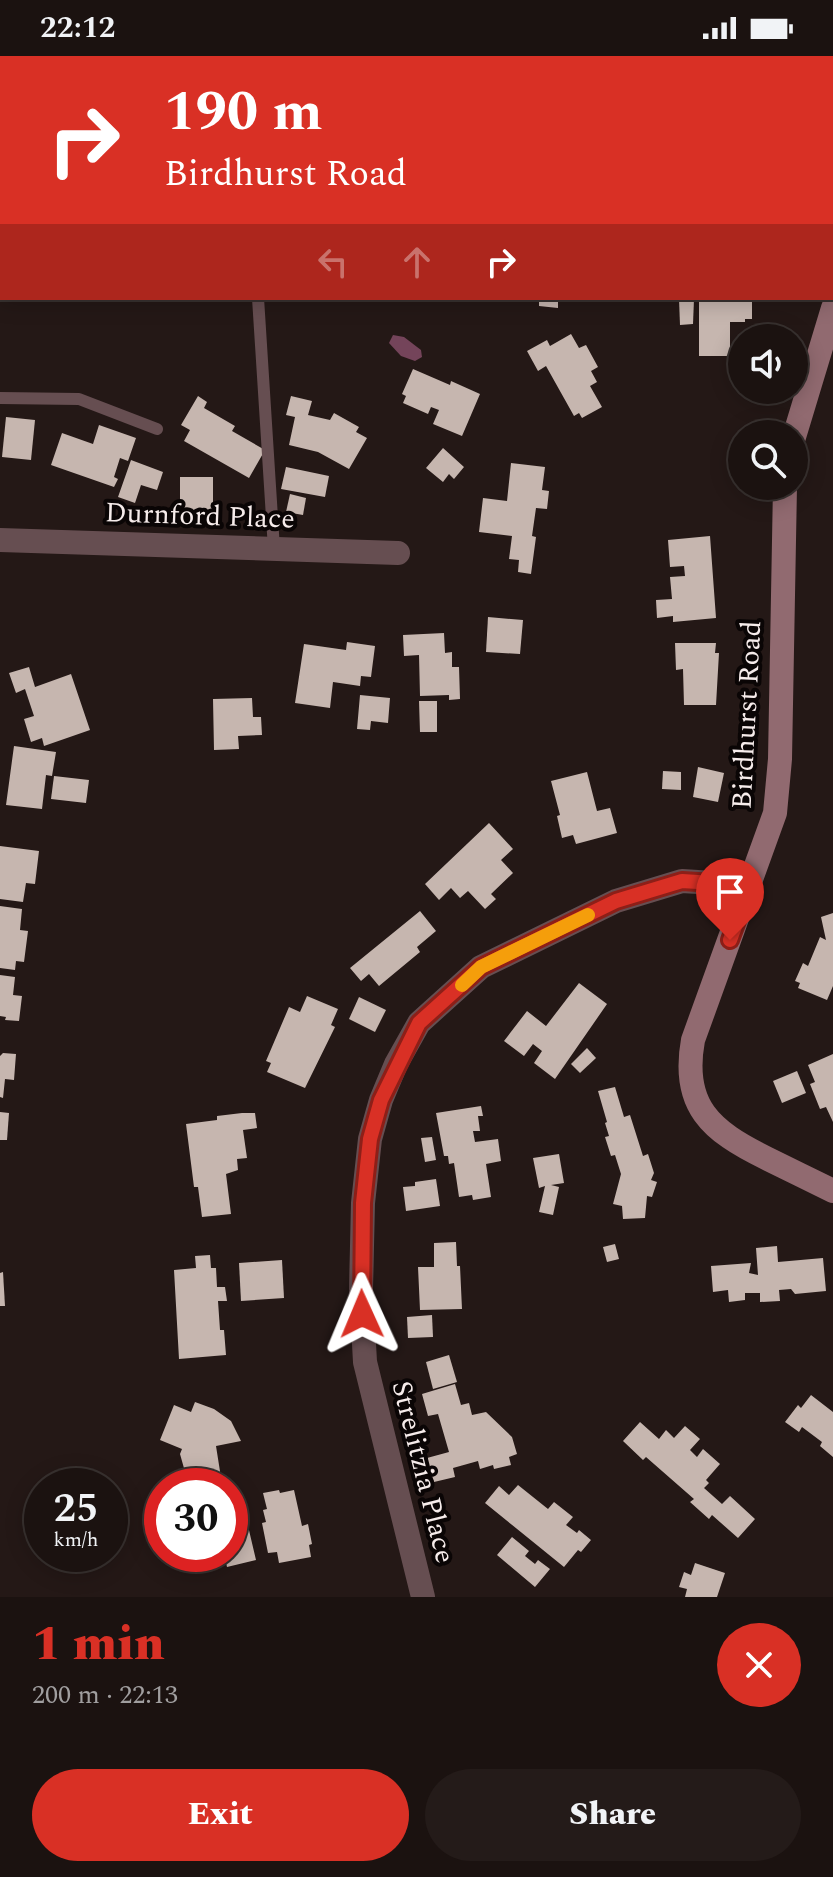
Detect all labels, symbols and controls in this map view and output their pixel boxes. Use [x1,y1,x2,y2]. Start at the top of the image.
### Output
text: 22:12 [40,5,115,51]
text: 190 m [164,70,323,155]
icon: right [32,88,136,192]
text: Birdhurst Road [164,147,407,202]
icon: left [311,240,355,284]
icon: ahead [395,240,439,284]
icon: right [479,240,523,284]
map controls [728,324,808,500]
button: sound [728,324,808,404]
button: search [728,420,808,500]
street label: Durnford Place [104,491,296,541]
street label: Birdhurst Road [721,620,773,810]
pin [696,858,764,940]
icon: arrive [708,870,752,914]
position arrow [320,1272,404,1356]
street label: Strelitzia Place [380,1376,466,1568]
speed limit sign: 30 [144,1468,248,1572]
text: 25 [54,1479,98,1540]
text: km/h [54,1525,99,1555]
text: 1 min [32,1608,165,1681]
button: close [717,1623,801,1707]
text: 200 m · 22:13 [32,1675,178,1715]
button: Exit [32,1769,409,1861]
button: Share [425,1769,801,1861]

